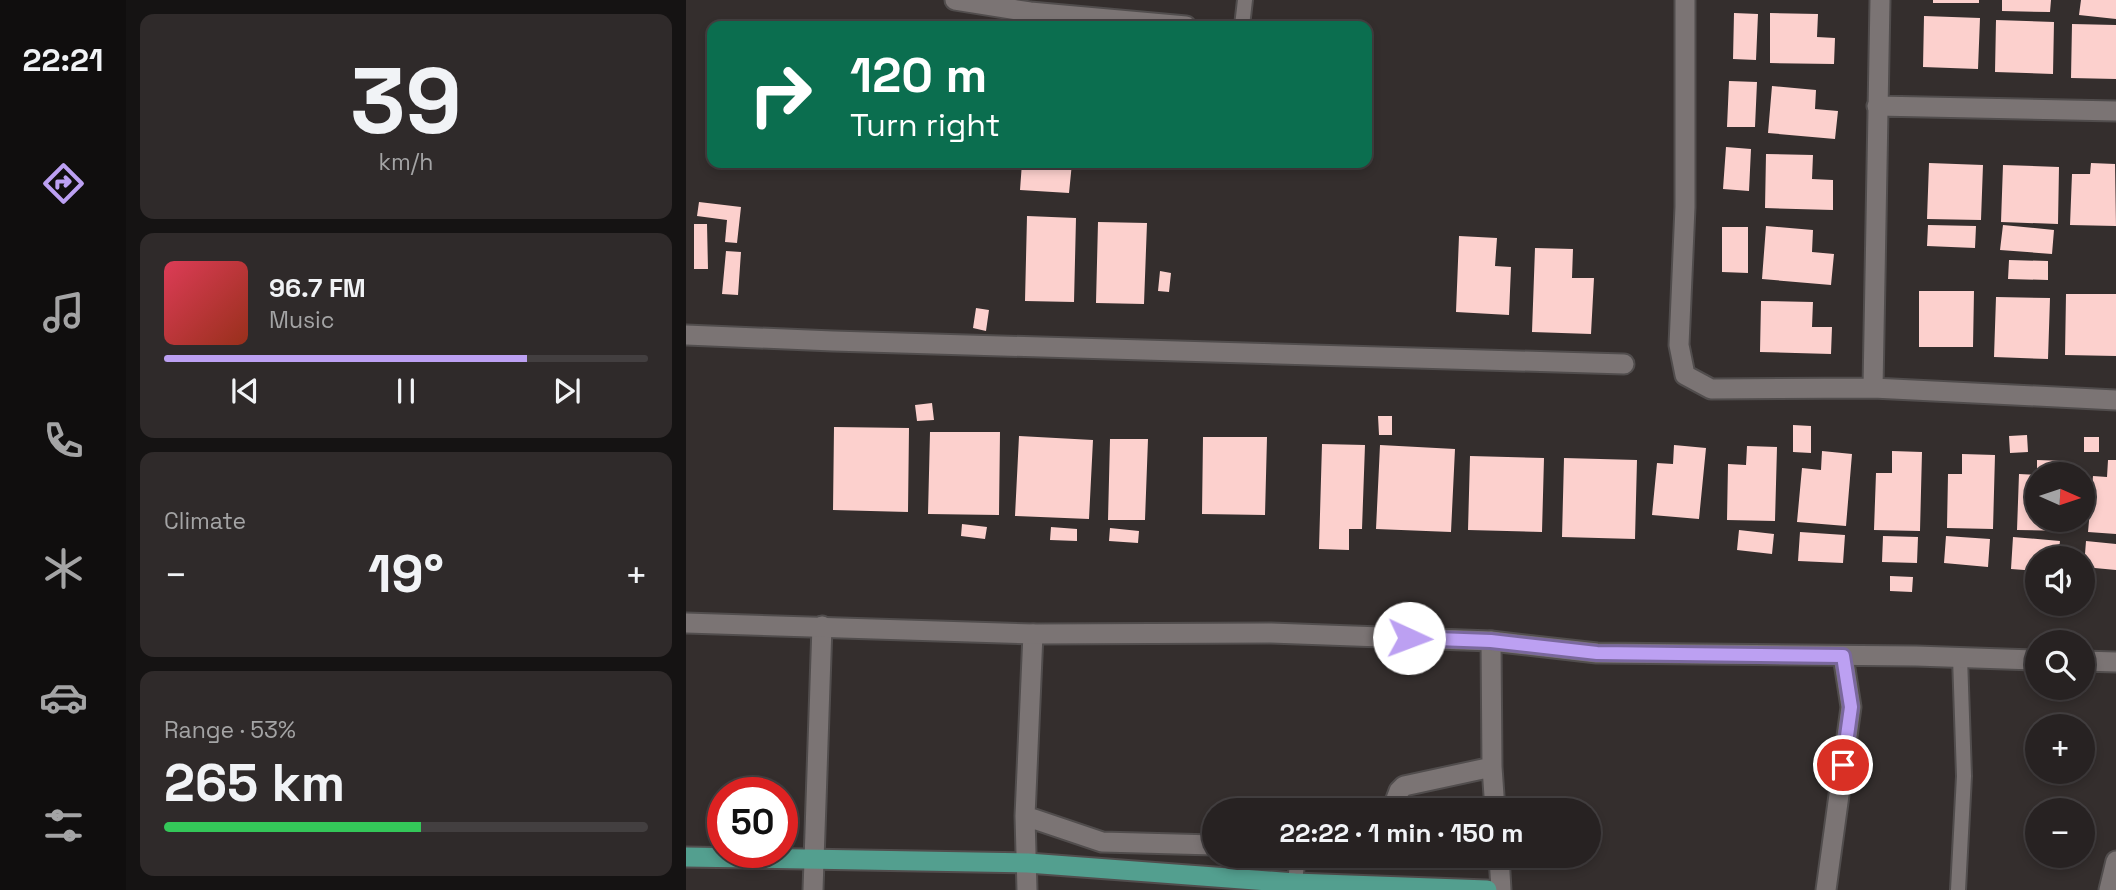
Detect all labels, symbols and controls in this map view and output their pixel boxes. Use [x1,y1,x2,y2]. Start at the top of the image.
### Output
text: 22:21 [22,40,104,80]
text: 39 [350,43,462,160]
text: 120 m [850,44,987,106]
icon: right [735,49,826,140]
text: Turn right [850,105,1000,145]
text: km/h [379,147,433,177]
icon: directions [39,159,88,208]
text: 96.7 FM [269,271,366,305]
icon: music [39,288,88,337]
text: Music [269,305,334,335]
icon: previous [226,372,264,410]
icon: pause [387,372,425,410]
icon: next [548,372,586,410]
icon: phone [39,416,88,465]
north arrow [2025,462,2095,532]
map controls [2025,462,2095,868]
text: Climate [164,506,246,536]
text: 19° [368,541,444,607]
icon: climate [39,544,88,593]
button: sound [2025,546,2095,616]
text: − [164,551,188,599]
text: + [624,551,648,599]
position arrow [1372,601,1446,675]
button: search [2025,630,2095,700]
icon: car [39,673,88,722]
button: + [2025,714,2095,784]
text: Range · 53% [164,715,296,745]
pin [1813,735,1873,795]
icon: arrive [1824,746,1862,784]
text: 265 km [164,750,345,816]
speed limit sign: 50 [707,777,798,868]
button: − [2025,798,2095,868]
icon: filters [39,801,88,850]
text: 22:22 · 1 min · 150 m [1280,816,1523,850]

